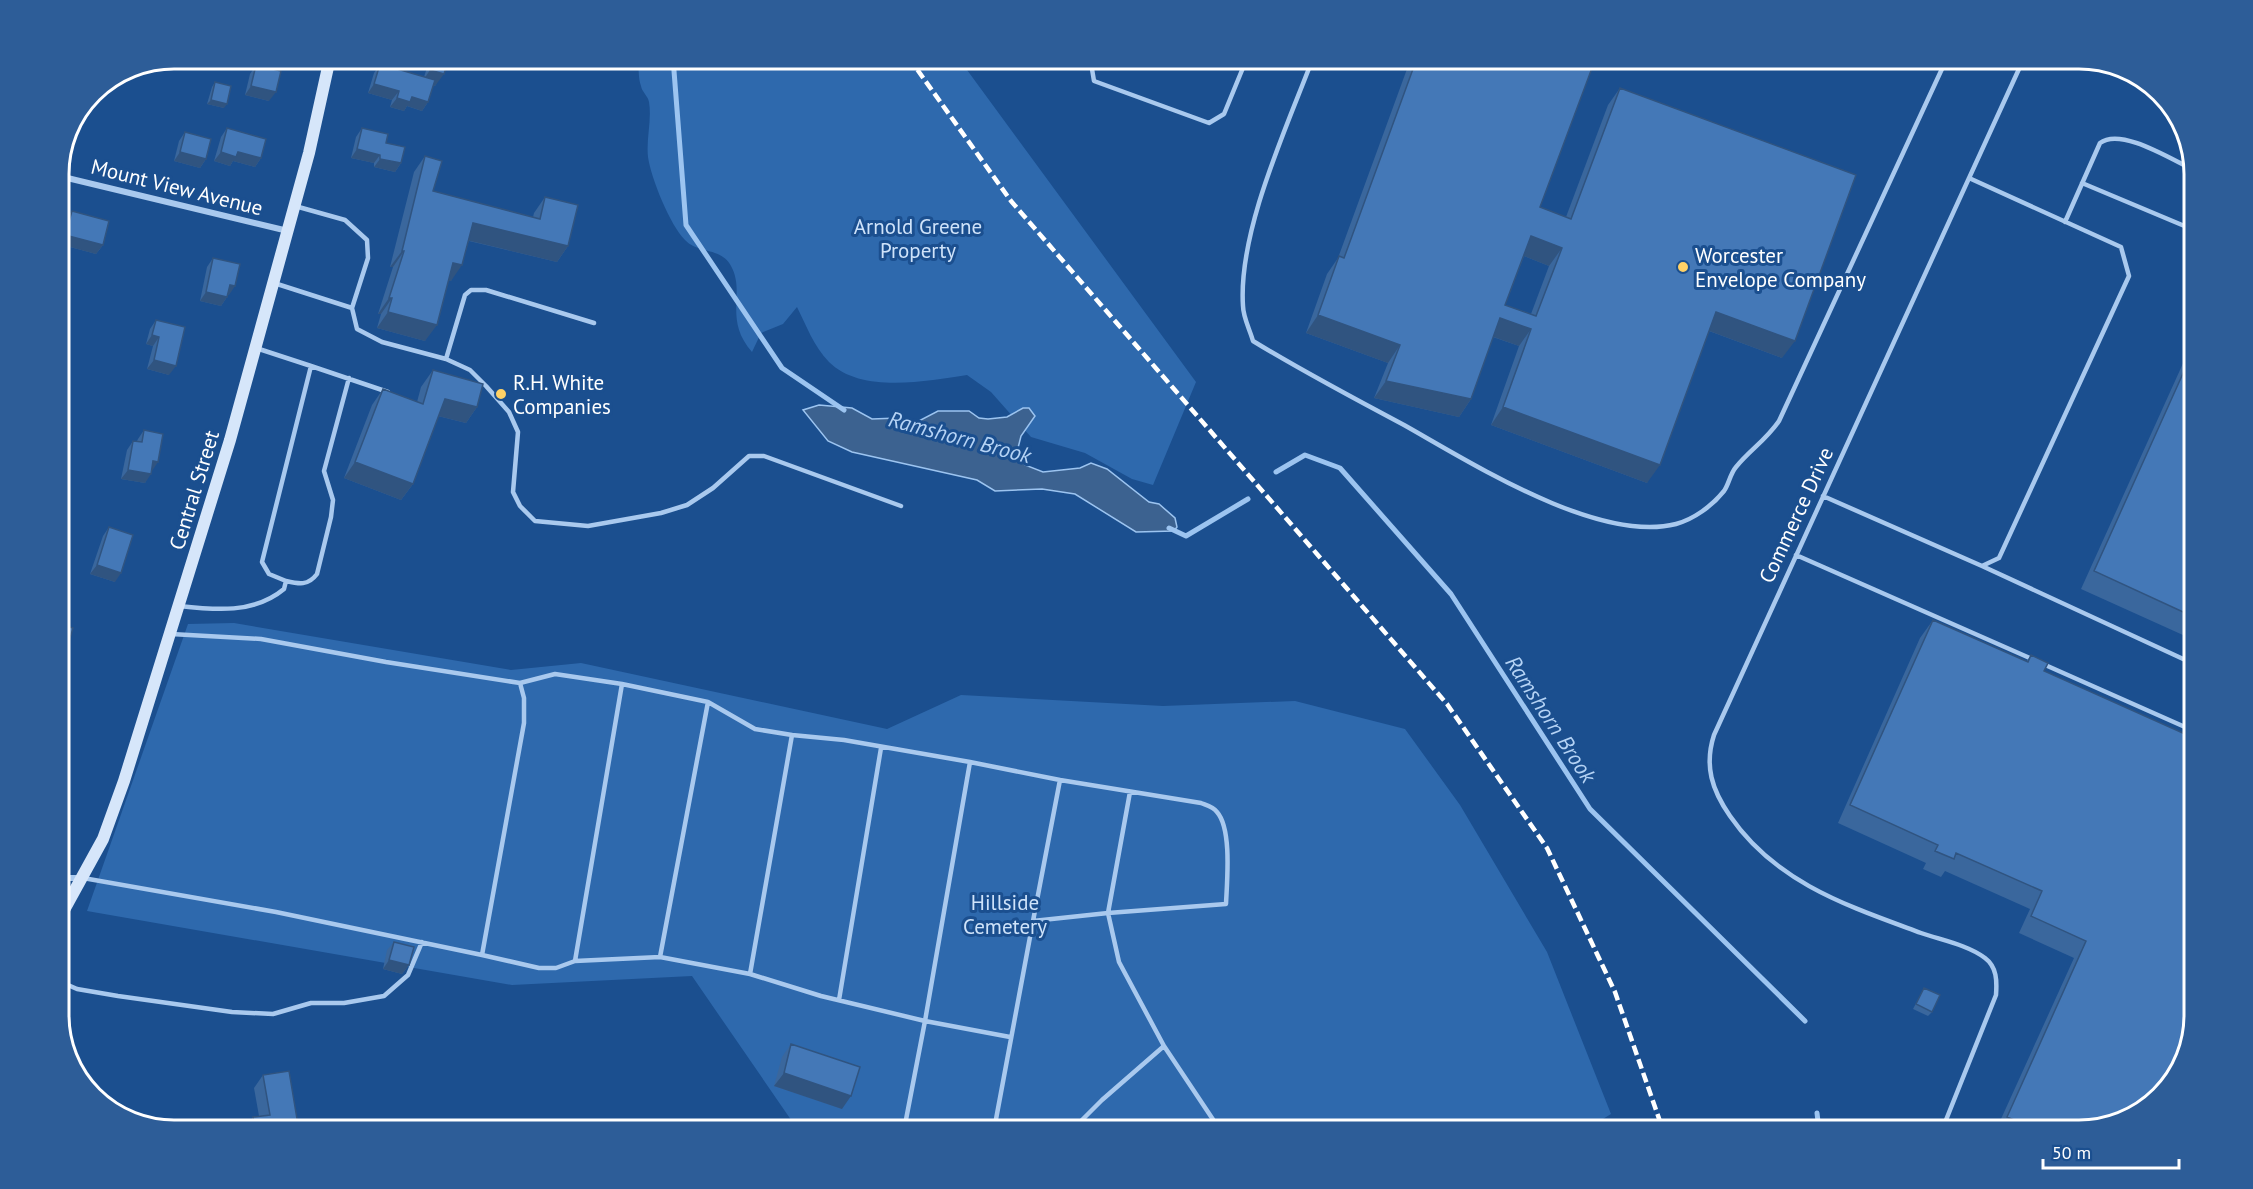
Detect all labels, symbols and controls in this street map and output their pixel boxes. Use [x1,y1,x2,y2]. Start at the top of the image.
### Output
street label: Mount View Avenue [88,153,266,221]
park label: Arnold Greene Property [854,213,982,264]
place label: Worcester Envelope Company [1695,242,1866,293]
marker: Worcester Envelope Company [1676,260,1690,274]
place label: R.H. White Companies [513,369,611,420]
marker: R.H. White Companies [494,387,508,401]
water label: Ramshorn Brook [886,405,1035,470]
street label: Central Street [163,427,225,553]
street label: Commerce Drive [1753,443,1839,587]
water label: Ramshorn Brook [1499,650,1603,789]
park label: Hillside Cemetery [963,889,1047,940]
scale bar [2043,1132,2180,1170]
text: 50 m [2052,1141,2091,1164]

